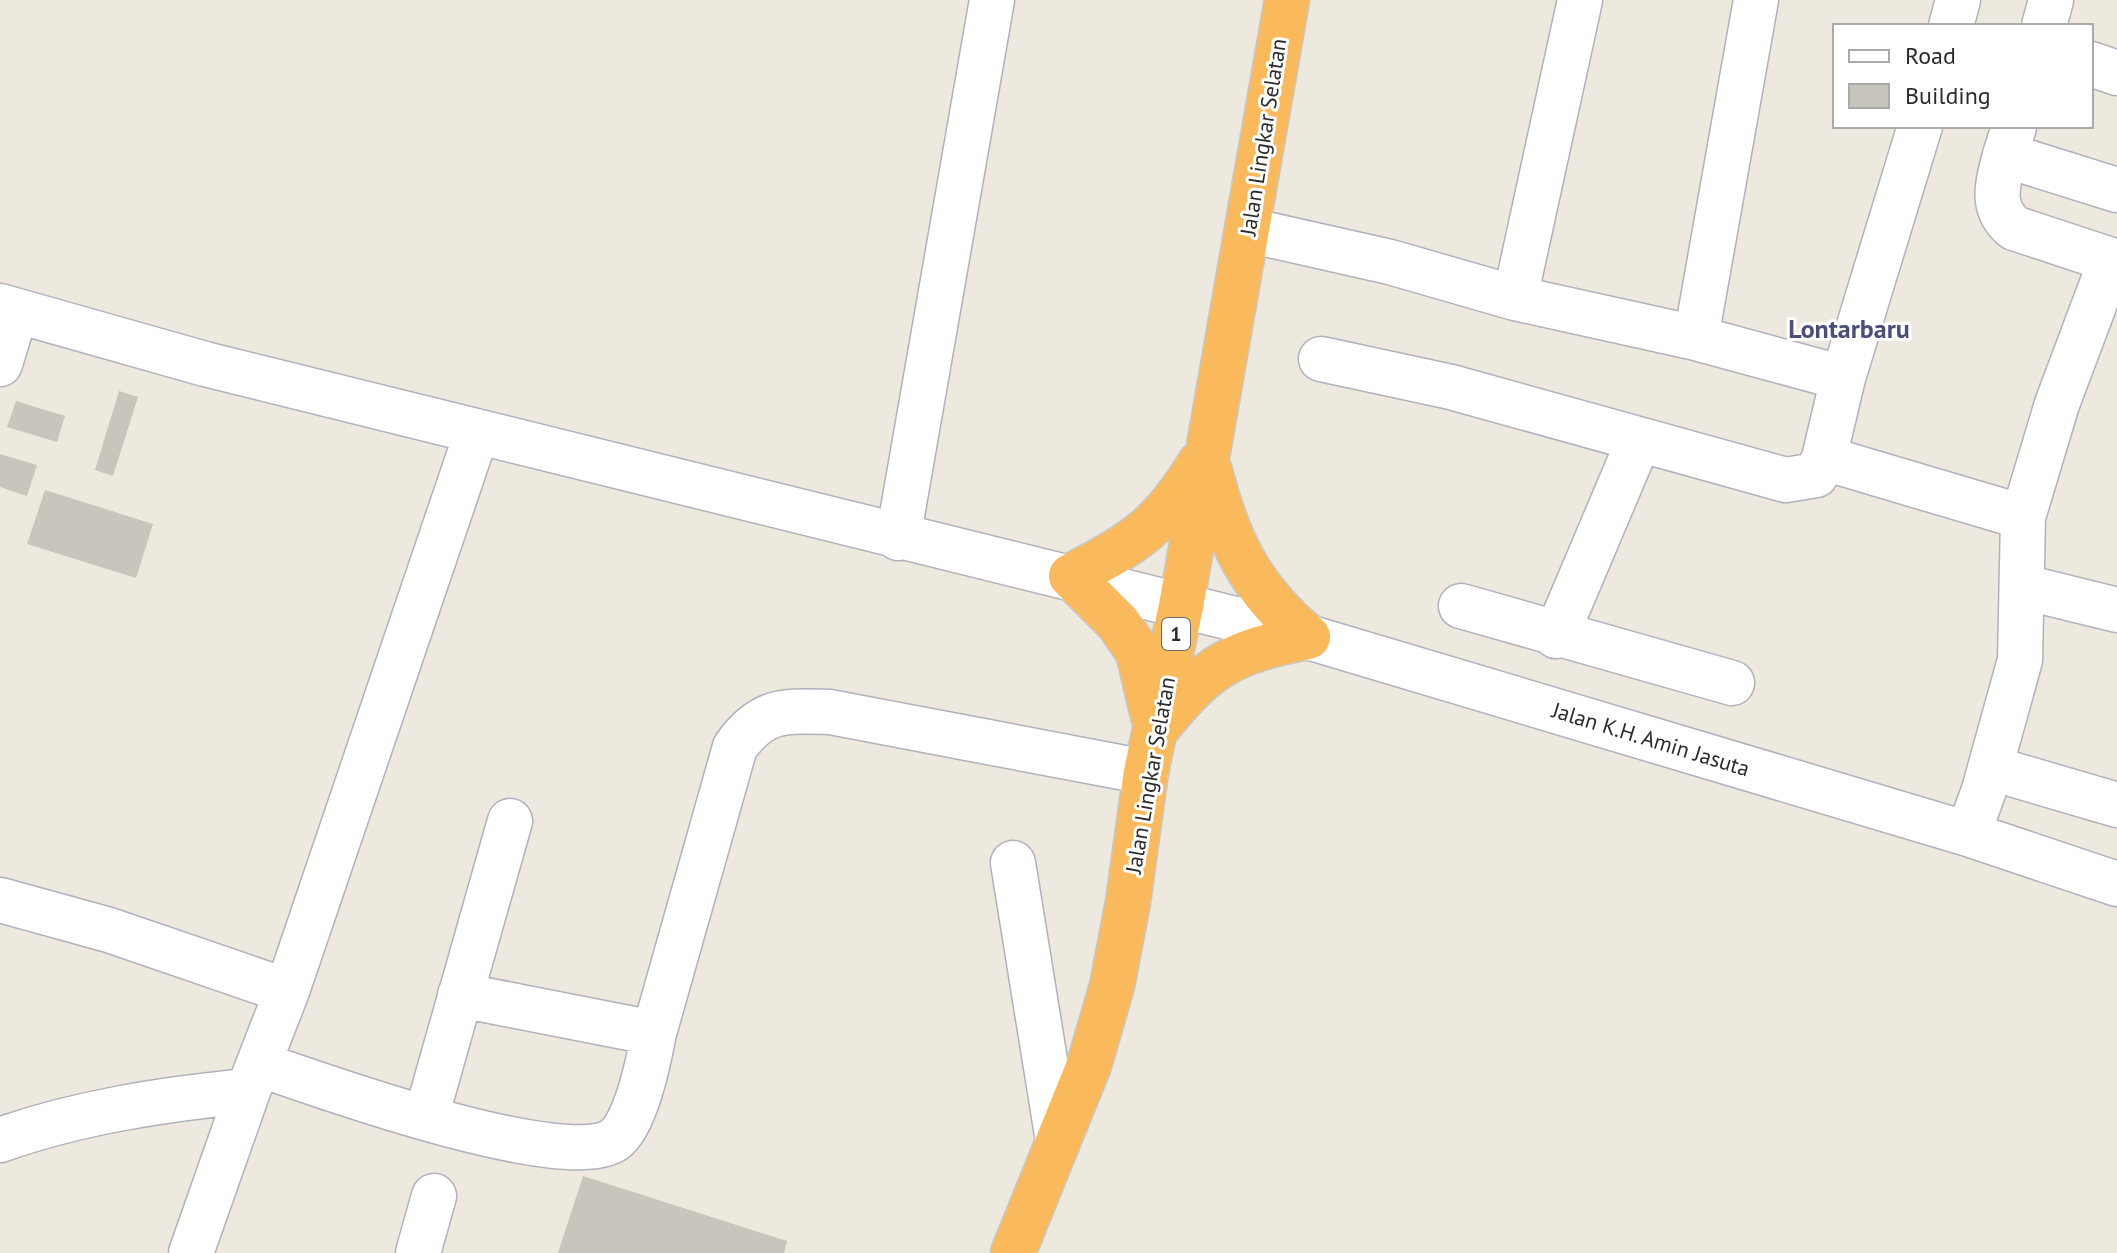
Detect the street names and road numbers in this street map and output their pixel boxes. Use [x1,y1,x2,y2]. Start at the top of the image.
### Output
street label: Jalan Lingkar Selatan [1233,36,1292,238]
road number: 1 [1162,618,1190,650]
street label: Jalan Lingkar Selatan [1119,675,1181,876]
street label: Jalan K.H. Amin Jasuta [1548,695,1753,782]

